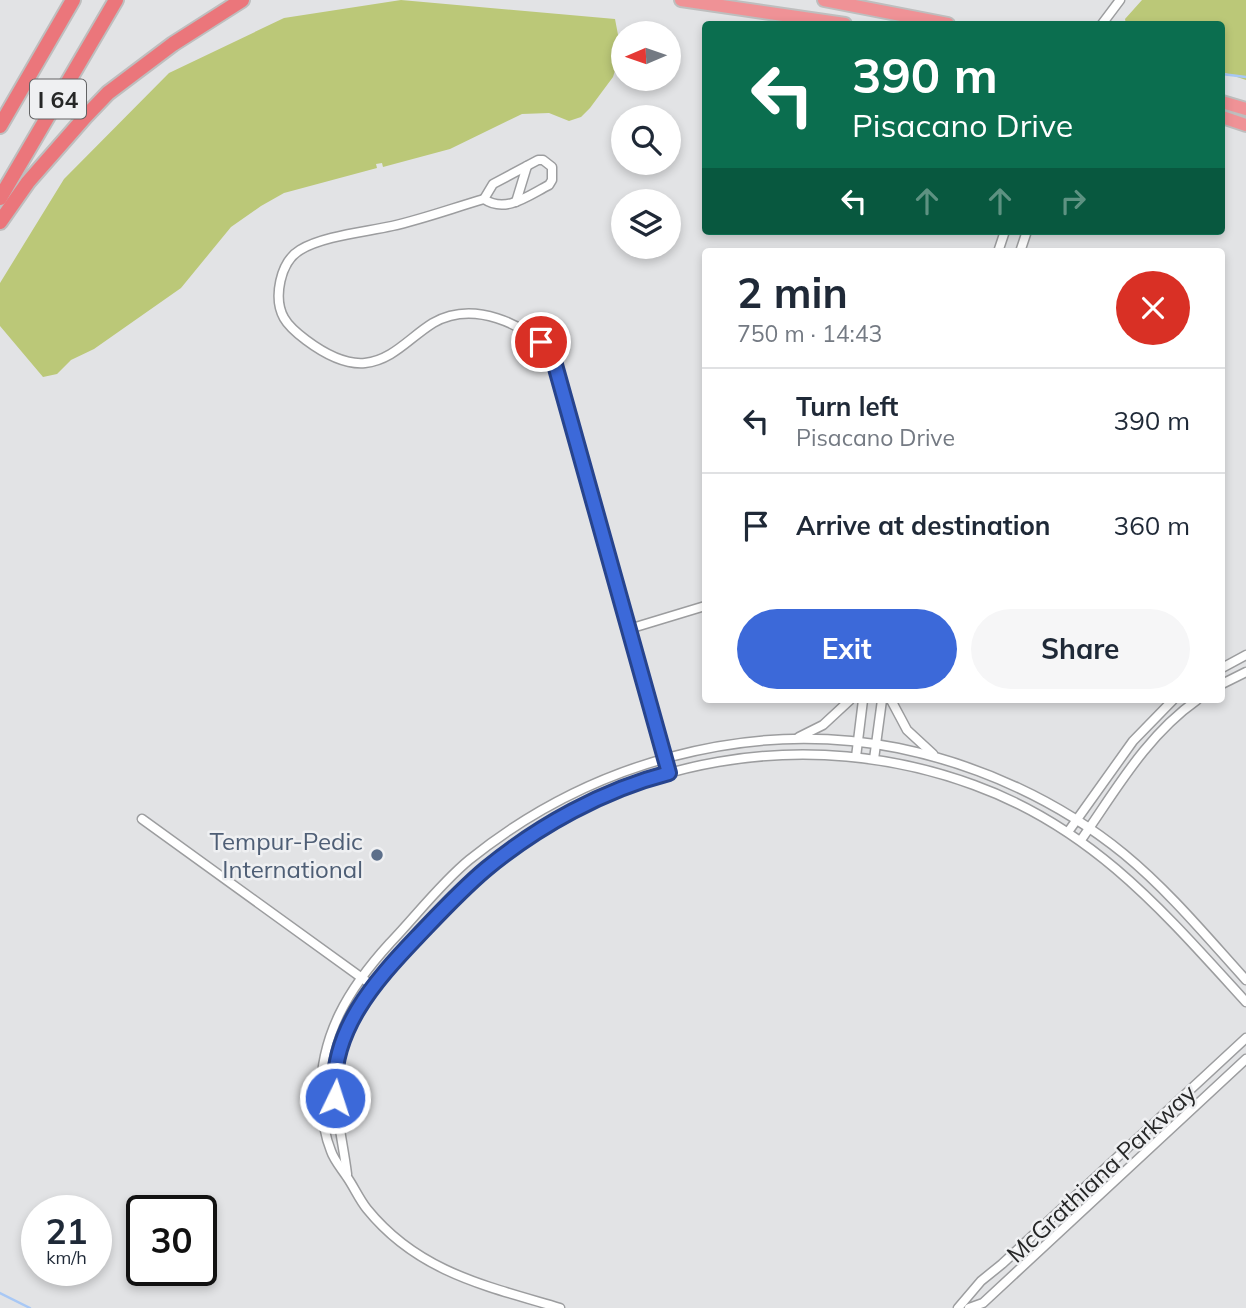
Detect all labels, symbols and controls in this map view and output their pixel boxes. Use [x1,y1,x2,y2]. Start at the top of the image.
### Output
north arrow [611,21,681,91]
map controls [611,21,681,259]
text: 390 m [852,44,998,105]
icon: left [737,49,828,140]
road number: I 64 [30,80,86,118]
button: search [611,105,681,175]
text: Pisacano Drive [852,105,1073,145]
icon: left [835,182,873,220]
icon: ahead [908,182,946,220]
icon: ahead [981,182,1019,220]
icon: right [1054,182,1092,220]
button: layers [611,189,681,259]
text: 2 min [737,266,848,319]
button: close [1116,271,1190,345]
pin [511,312,571,372]
text: 750 m · 14:43 [737,319,882,348]
icon: arrive [522,323,560,361]
text: Turn left [796,390,898,423]
icon: left [737,402,775,440]
text: 390 m [1114,404,1190,437]
text: Pisacano Drive [796,423,955,452]
icon: arrive [737,507,775,545]
text: Arrive at destination [796,509,1051,542]
text: 360 m [1114,509,1190,542]
button: Exit [737,609,957,689]
button: Share [971,609,1190,689]
place label: Tempur-Pedic International [209,826,363,884]
marker: Tempur-Pedic International [369,847,385,863]
position arrow [298,1061,372,1135]
street label: McGrathiana Parkway [1000,1077,1202,1269]
speed limit sign: 30 [126,1195,217,1286]
text: 21 [45,1209,88,1253]
text: km/h [46,1246,87,1269]

